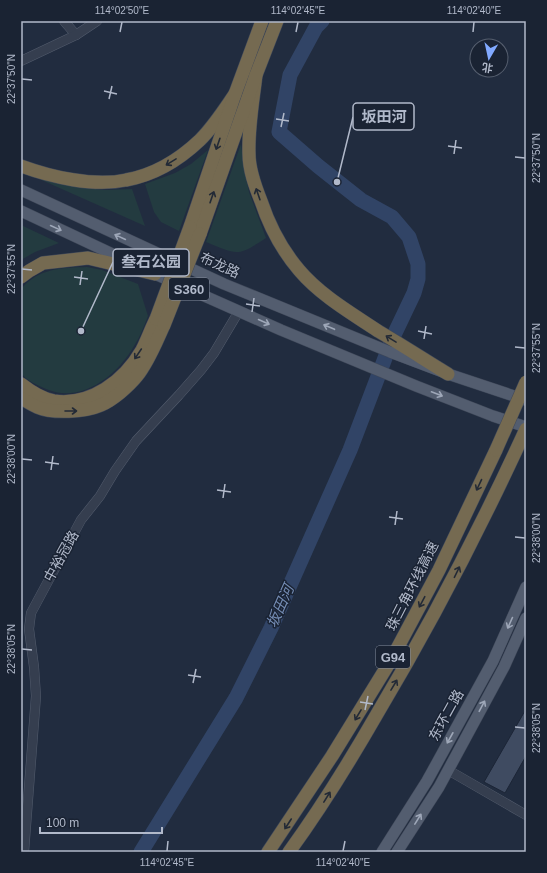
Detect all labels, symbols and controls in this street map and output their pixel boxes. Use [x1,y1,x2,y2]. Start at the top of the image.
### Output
text: 114°02'50"E [95,5,149,16]
text: 114°02'45"E [271,5,325,16]
text: 114°02'40"E [447,5,501,16]
north arrow [469,38,509,78]
text: 22°37'50"N [6,54,17,104]
text: 北 [481,61,494,75]
callout: 坂田河 [353,103,414,130]
text: 坂田河 [361,108,407,125]
text: 22°37'50"N [531,133,542,183]
one-way arrow [214,137,221,150]
one-way arrow [166,158,177,166]
one-way arrow [254,189,262,201]
one-way arrow [209,191,217,203]
one-way arrow [50,225,62,232]
one-way arrow [114,233,126,240]
text: 22°37'55"N [6,244,17,294]
callout: 叁石公园 [113,249,189,276]
street label: 布龙路 [198,249,242,281]
text: 叁石公园 [121,253,181,270]
road number: S360 [169,278,209,300]
one-way arrow [257,319,269,326]
one-way arrow [324,322,336,330]
text: 22°37'55"N [531,323,542,373]
one-way arrow [385,334,397,342]
one-way arrow [134,348,142,360]
one-way arrow [431,391,443,399]
one-way arrow [64,407,77,415]
text: 22°38'00"N [6,434,17,484]
one-way arrow [475,479,482,491]
text: 22°38'00"N [531,513,542,563]
street label: 中裕冠路 [40,528,82,584]
street label: 珠三角环线高速 [383,539,441,633]
one-way arrow [454,566,461,578]
water label: 坂田河 [263,579,298,630]
one-way arrow [418,596,425,608]
one-way arrow [506,617,513,629]
text: 22°38'05"N [6,624,17,674]
road number: G94 [376,646,410,668]
one-way arrow [391,679,399,691]
street label: 东环二路 [425,687,467,743]
one-way arrow [479,700,487,712]
text: 22°38'05"N [531,703,542,753]
one-way arrow [353,709,361,721]
one-way arrow [446,732,454,744]
one-way arrow [323,792,331,803]
scale bar [40,809,162,835]
one-way arrow [415,813,423,825]
text: 100 m [46,816,79,830]
one-way arrow [284,819,292,830]
text: 114°02'45"E [140,857,194,868]
text: 114°02'40"E [316,857,370,868]

